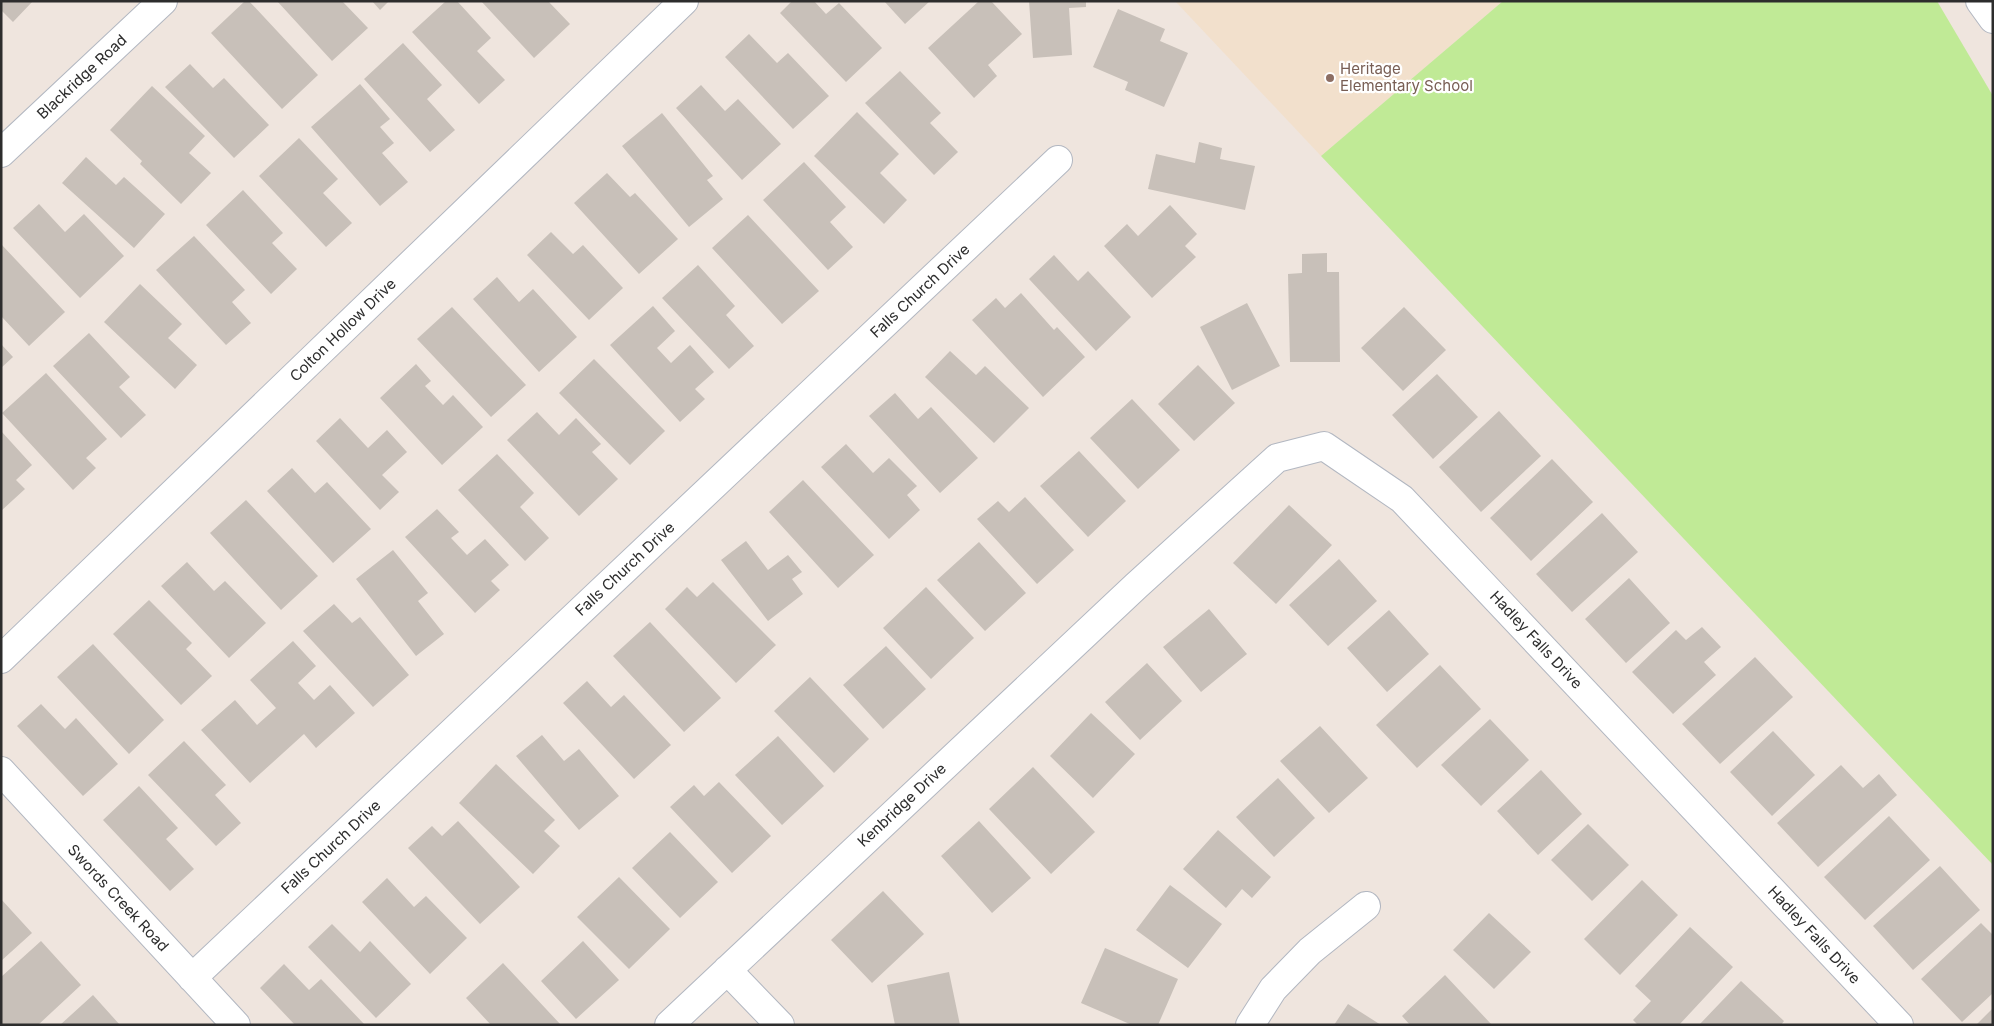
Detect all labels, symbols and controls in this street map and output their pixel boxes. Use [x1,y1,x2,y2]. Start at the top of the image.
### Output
street label: Blackridge Road [33,30,130,123]
place label: Heritage Elementary School [1340,59,1473,95]
marker: Heritage Elementary School [1324,72,1336,84]
street label: Falls Church Drive [866,240,973,342]
street label: Colton Hollow Drive [286,274,400,385]
street label: Falls Church Drive [571,518,678,620]
street label: Hadley Falls Drive [1486,587,1587,693]
street label: Kenbridge Drive [853,759,950,851]
street label: Falls Church Drive [277,796,384,898]
street label: Swords Creek Road [64,840,173,955]
street label: Hadley Falls Drive [1764,882,1865,988]

